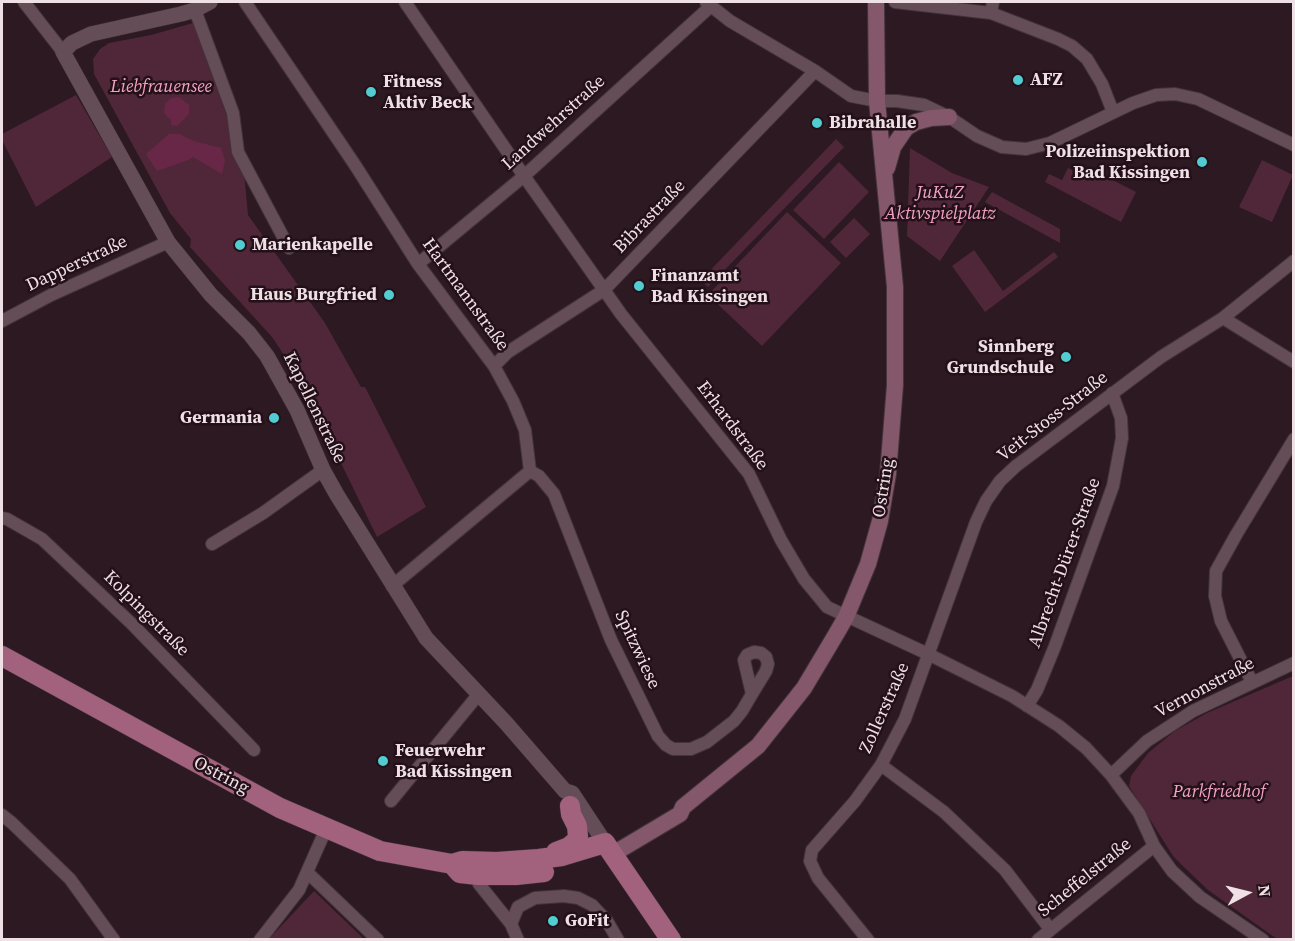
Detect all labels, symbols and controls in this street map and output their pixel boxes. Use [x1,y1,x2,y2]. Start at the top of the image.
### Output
place label: AFZ [1030,69,1063,91]
place label: Fitness Aktiv Beck [383,71,472,113]
street label: Landwehrstraße [498,71,610,175]
marker: AFZ [1011,73,1025,87]
park label: Liebfrauensee [110,76,212,98]
marker: Fitness Aktiv Beck [364,85,378,99]
place label: Bibrahalle [829,112,916,134]
marker: Bibrahalle [810,116,824,130]
place label: Polizeiinspektion Bad Kissingen [1045,141,1190,184]
marker: Polizeiinspektion Bad Kissingen [1195,155,1209,169]
street label: Bibrastraße [610,176,690,258]
park label: JuKuZ Aktivspielplatz [885,182,995,224]
street label: Dapperstraße [23,231,131,297]
place label: Marienkapelle [252,234,373,256]
street label: Hartmannstraße [417,234,513,356]
marker: Marienkapelle [233,238,247,252]
place label: Finanzamt Bad Kissingen [651,265,768,308]
marker: Finanzamt Bad Kissingen [632,279,646,293]
place label: Haus Burgfried [250,284,377,306]
marker: Haus Burgfried [382,288,396,302]
place label: Sinnberg Grundschule [947,336,1054,378]
street label: Kapellenstraße [278,349,350,467]
marker: Sinnberg Grundschule [1059,350,1073,364]
street label: Veit-Stoss-Straße [993,367,1113,467]
street label: Erhardstraße [692,377,772,475]
place label: Germania [180,407,262,429]
marker: Germania [267,411,281,425]
street label: Ostring [869,457,899,519]
street label: Albrecht-Dürer-Straße [1024,475,1106,651]
street label: Kolpingstraße [99,567,193,661]
street label: Spitzwiese [609,607,665,693]
street label: Vernonstraße [1152,653,1258,723]
street label: Zollerstraße [855,659,915,757]
place label: Feuerwehr Bad Kissingen [395,740,512,783]
street label: Ostring [190,752,252,800]
marker: Feuerwehr Bad Kissingen [376,754,390,768]
park label: Parkfriedhof [1172,781,1266,803]
street label: Scheffelstraße [1034,834,1136,922]
north arrow [1217,863,1277,923]
text: N [1253,884,1276,898]
place label: GoFit [565,910,609,932]
marker: GoFit [546,914,560,928]

